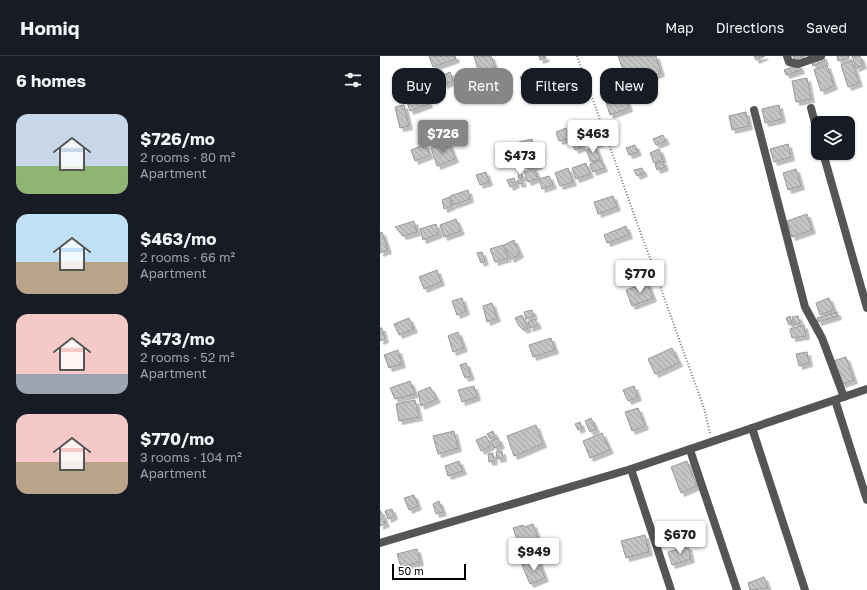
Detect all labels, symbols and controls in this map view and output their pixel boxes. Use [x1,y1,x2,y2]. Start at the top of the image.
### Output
text: Homiq [20,16,79,39]
text: Map [665,19,694,36]
text: Directions [716,19,784,36]
text: Saved [806,19,847,36]
chip: Buy [392,68,446,104]
chip: Rent [454,68,513,104]
chip: Filters [521,68,592,104]
chip: New [600,68,658,104]
icon: filters [342,69,364,91]
text: 6 homes [16,70,86,91]
map controls [811,116,855,160]
button: layers [811,116,855,160]
pin: $726 [419,120,467,154]
pin: $463 [569,120,617,154]
text: $726 [427,125,459,141]
text: $463 [576,125,610,141]
text: $726/mo [140,128,215,149]
icon: home [48,130,96,178]
pin: $473 [496,142,544,176]
text: $473 [504,147,536,163]
text: 2 rooms · 80 m² [140,149,236,165]
text: Apartment [140,165,207,181]
text: $463/mo [140,228,216,249]
icon: home [48,230,96,278]
text: 2 rooms · 66 m² [140,249,235,265]
pin: $770 [616,260,664,294]
text: Apartment [140,265,207,281]
text: $770 [624,265,656,281]
text: $473/mo [140,328,215,349]
icon: home [48,330,96,378]
text: 2 rooms · 52 m² [140,349,235,365]
text: Apartment [140,365,207,381]
text: $770/mo [140,428,214,449]
icon: home [48,430,96,478]
text: 3 rooms · 104 m² [140,449,242,465]
text: Apartment [140,465,207,481]
pin: $670 [656,521,704,555]
text: $670 [664,526,696,542]
pin: $949 [510,538,558,572]
text: $949 [517,543,551,559]
scale bar [392,562,466,581]
text: 50 m [398,564,424,577]

